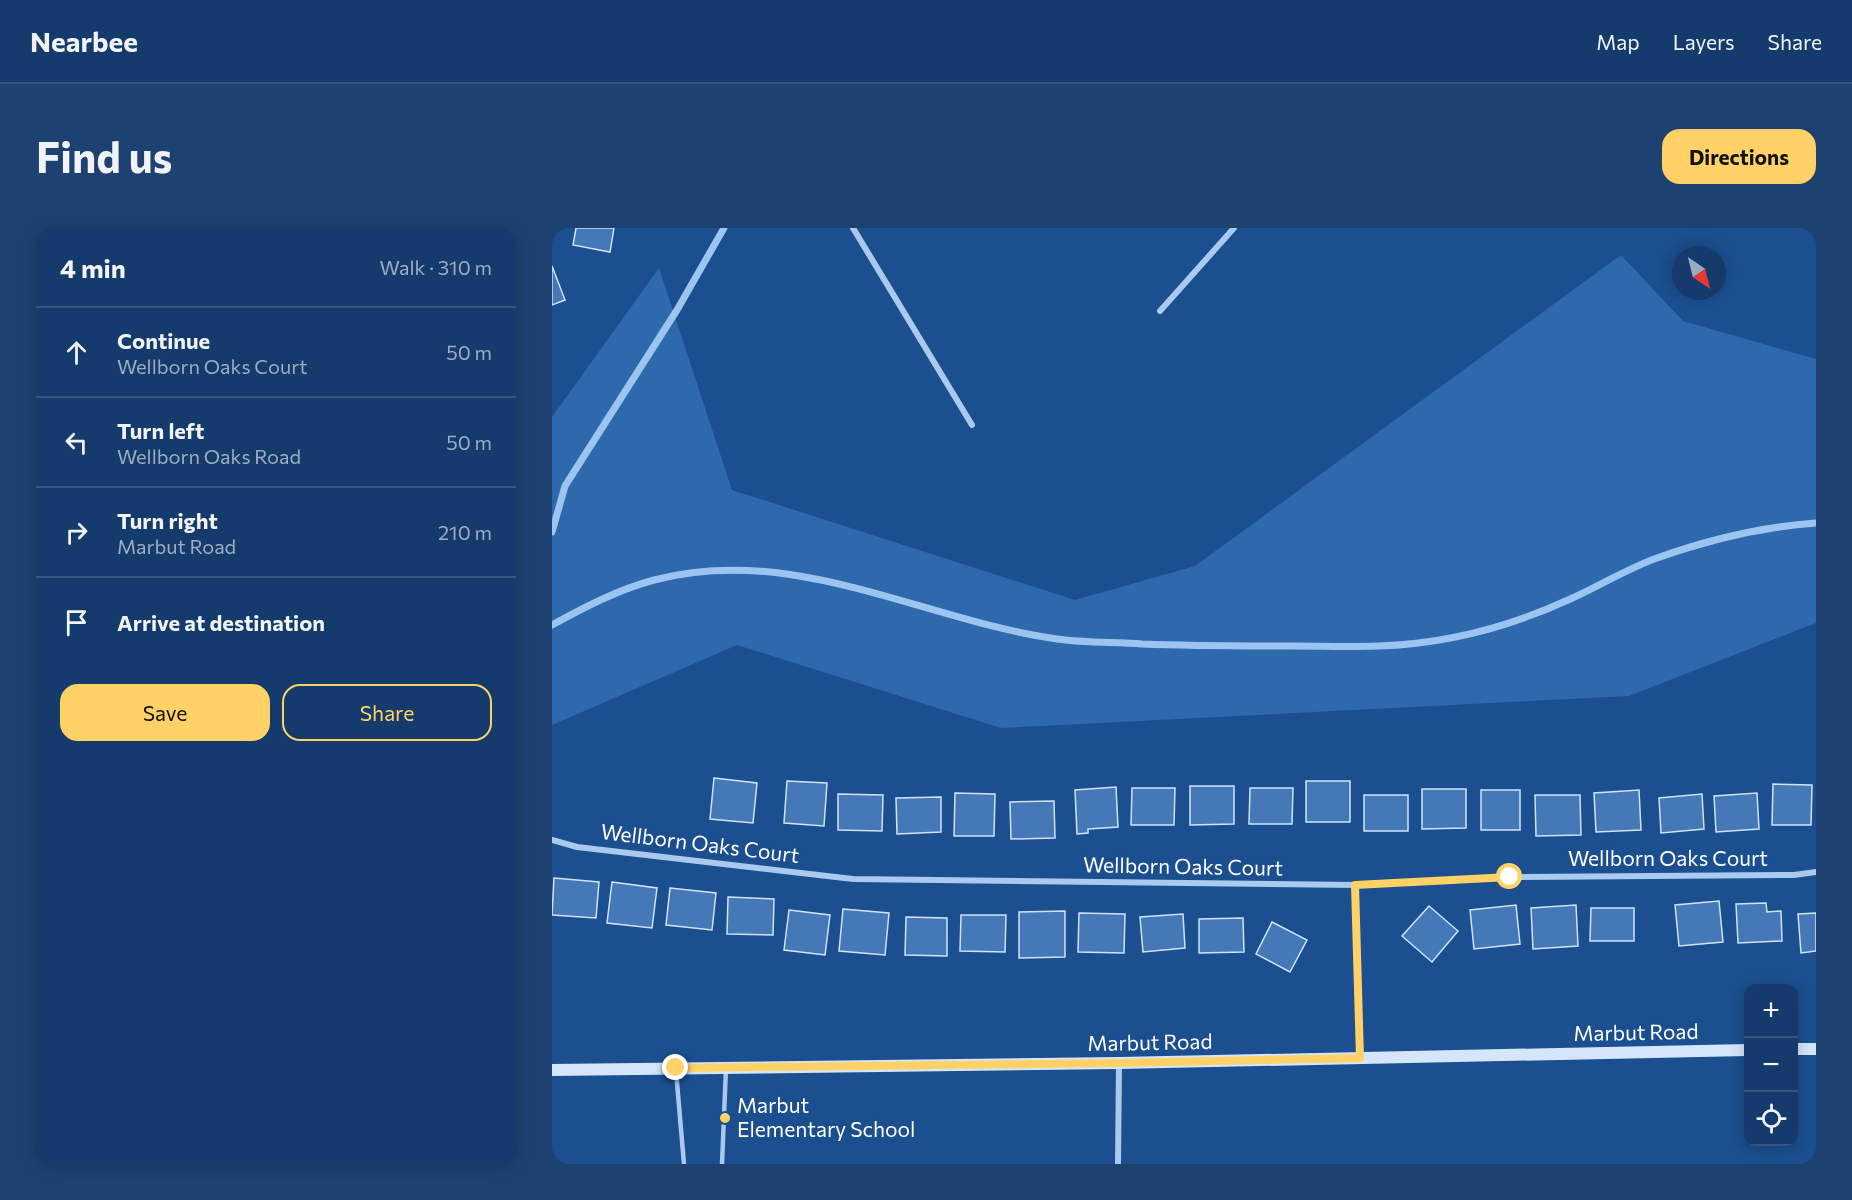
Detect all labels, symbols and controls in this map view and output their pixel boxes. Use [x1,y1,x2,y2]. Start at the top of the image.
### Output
text: Nearbee [30,24,138,58]
text: Map [1596,29,1640,54]
text: Layers [1673,29,1735,54]
text: Share [1768,29,1822,54]
button: Directions [1662,129,1816,184]
text: Find us [36,130,172,182]
north arrow [1672,246,1726,300]
text: 4 min [60,252,126,283]
text: Walk · 310 m [380,255,492,279]
text: Continue [117,327,210,354]
icon: ahead [60,336,93,369]
text: 50 m [446,340,492,364]
text: Wellborn Oaks Court [117,354,307,378]
text: Turn left [117,417,204,444]
icon: left [60,426,93,459]
text: 50 m [446,430,492,454]
text: Wellborn Oaks Road [117,444,301,468]
text: Turn right [117,507,218,534]
icon: right [60,516,93,549]
text: 210 m [438,520,492,544]
text: Marbut Road [117,534,236,558]
icon: arrive [60,606,93,639]
text: Arrive at destination [117,609,325,636]
button: Save [60,684,270,741]
button: Share [282,684,492,741]
street label: Wellborn Oaks Court [599,818,801,867]
street label: Wellborn Oaks Court [1568,845,1768,870]
street label: Wellborn Oaks Court [1083,851,1283,880]
route start [1496,863,1522,889]
map controls [1744,984,1798,1146]
button: + [1744,984,1798,1038]
street label: Marbut Road [1573,1018,1699,1045]
street label: Marbut Road [1087,1028,1213,1055]
button: − [1744,1038,1798,1092]
route end [662,1054,688,1080]
place label: Marbut Elementary School [737,1092,915,1141]
button: locate [1744,1092,1798,1146]
marker: Marbut Elementary School [718,1111,732,1125]

